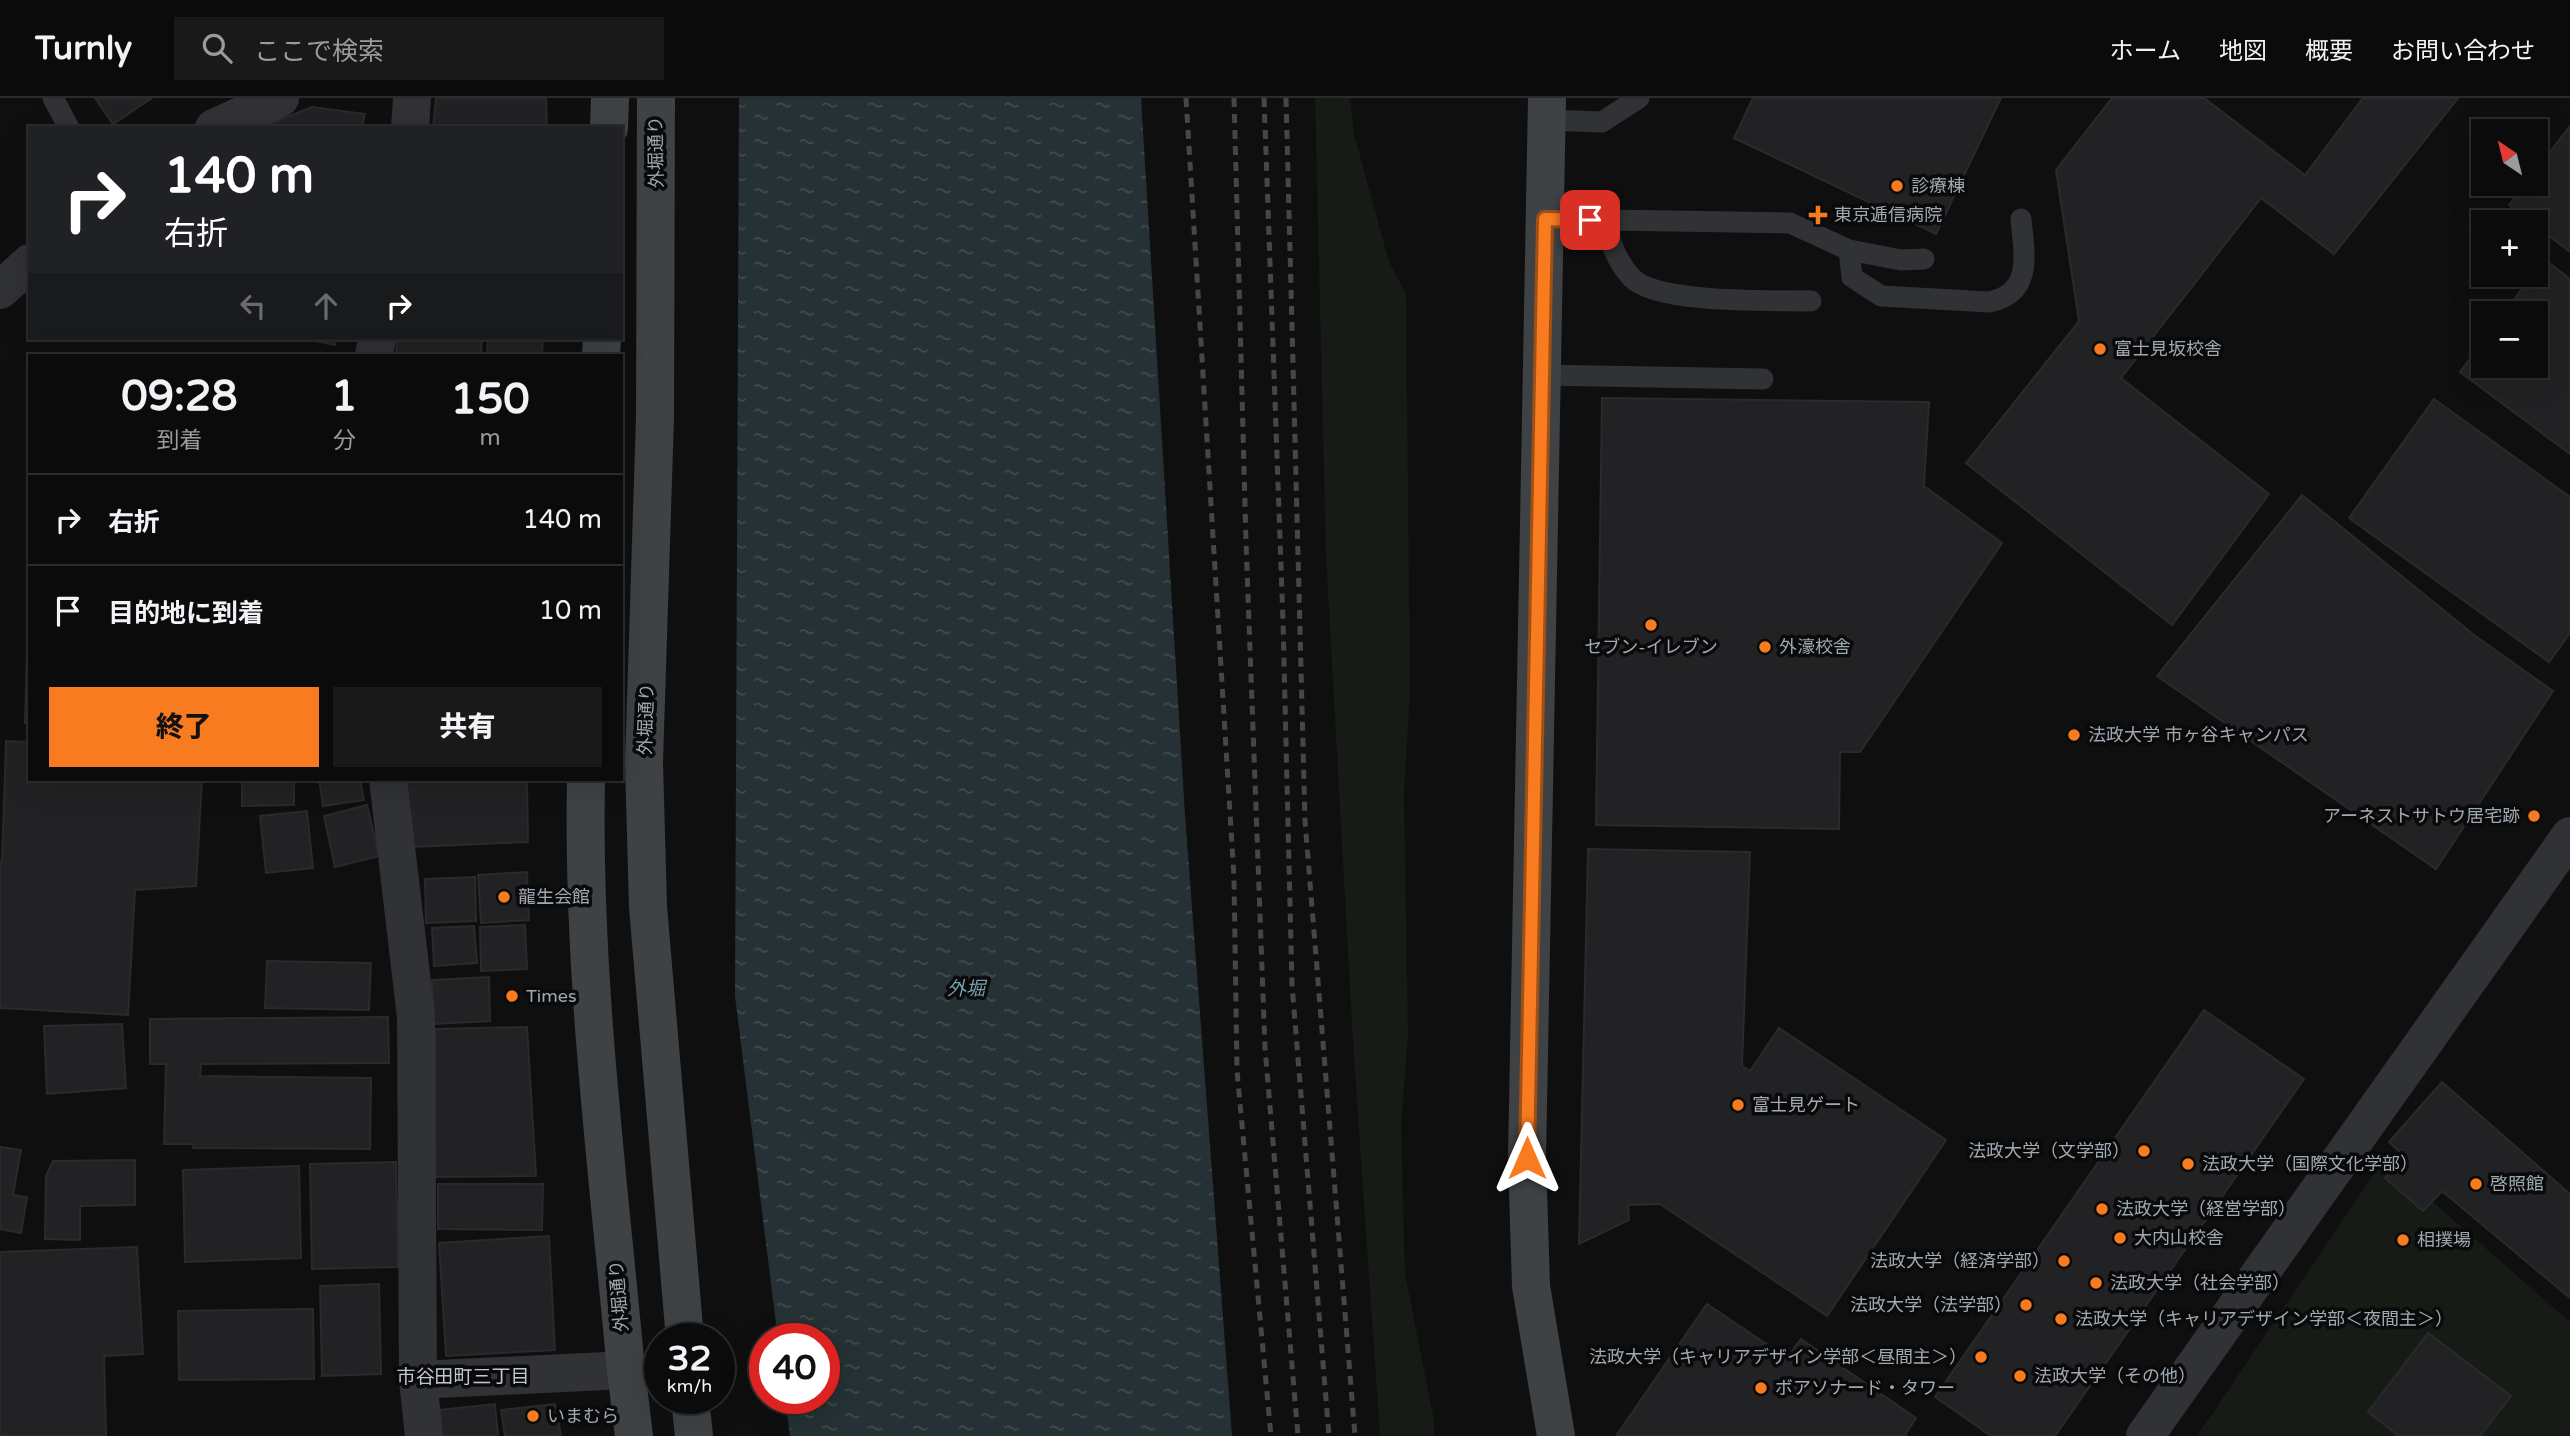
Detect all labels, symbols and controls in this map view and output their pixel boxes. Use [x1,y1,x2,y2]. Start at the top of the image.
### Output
search box [174,17,664,80]
text: Turnly [35,29,132,68]
icon: search [198,29,236,67]
text: ここで検索 [254,36,384,67]
text: ホーム [2110,37,2181,66]
text: 地図 [2219,37,2267,66]
text: 概要 [2305,37,2353,66]
text: お問い合わせ [2391,37,2535,66]
street label: 外堀通り [644,116,668,188]
north arrow [2471,119,2548,196]
map controls [2471,119,2548,378]
text: 140 m [164,147,314,206]
icon: right [49,154,140,245]
place label: 診療棟 [1911,175,1965,197]
marker: 診療棟 [1889,178,1905,194]
pin [1560,190,1620,250]
icon: arrive [1571,201,1609,239]
place label: 東京逓信病院 [1834,204,1942,226]
marker: 東京逓信病院 [1808,205,1828,225]
button: + [2471,210,2548,287]
text: 右折 [164,215,228,253]
icon: left [234,287,272,325]
icon: ahead [307,287,345,325]
icon: right [380,287,418,325]
button: − [2471,301,2548,378]
place label: 富士見坂校舎 [2114,338,2222,360]
marker: 富士見坂校舎 [2092,341,2108,357]
text: 09:28 [121,371,238,422]
text: 1 [331,371,357,422]
text: 150 [451,374,530,425]
text: m [480,424,501,452]
text: 到着 [156,427,202,455]
text: 分 [333,427,356,455]
icon: right [49,501,87,539]
text: 140 m [522,504,602,535]
text: 右折 [108,507,160,538]
icon: arrive [49,592,87,630]
text: 10 m [539,595,602,626]
text: 目的地に到着 [108,598,264,629]
marker: セブン-イレブン [1643,617,1659,633]
place label: セブン-イレブン [1584,636,1718,658]
place label: 外濠校舎 [1779,636,1851,658]
marker: 外濠校舎 [1757,639,1773,655]
street label: 外堀通り [634,683,658,755]
button: 終了 [49,687,319,767]
button: 共有 [333,687,602,767]
place label: 法政大学 市ヶ谷キャンパス [2088,724,2309,746]
marker: 法政大学 市ヶ谷キャンパス [2066,727,2082,743]
place label: アーネストサトウ居宅跡 [2323,805,2520,827]
marker: アーネストサトウ居宅跡 [2526,808,2542,824]
place label: 龍生会館 [518,886,590,908]
marker: 龍生会館 [496,889,512,905]
water label: 外堀 [947,978,988,1000]
place label: Times [526,985,577,1007]
marker: Times [504,988,520,1004]
place label: 富士見ゲート [1752,1094,1860,1116]
marker: 富士見ゲート [1730,1097,1746,1113]
position arrow [1490,1121,1564,1195]
place label: 法政大学（文学部） [1968,1140,2130,1162]
marker: 法政大学（文学部） [2136,1143,2152,1159]
place label: 法政大学（国際文化学部） [2202,1153,2418,1175]
marker: 法政大学（国際文化学部） [2180,1156,2196,1172]
place label: 啓照館 [2490,1173,2544,1195]
marker: 啓照館 [2468,1176,2484,1192]
place label: 法政大学（経営学部） [2116,1198,2296,1220]
marker: 法政大学（経営学部） [2094,1201,2110,1217]
place label: 大内山校舎 [2134,1227,2224,1249]
place label: 相撲場 [2417,1229,2471,1251]
marker: 大内山校舎 [2112,1230,2128,1246]
marker: 相撲場 [2395,1232,2411,1248]
place label: 法政大学（経済学部） [1870,1250,2050,1272]
marker: 法政大学（経済学部） [2056,1253,2072,1269]
street label: 外堀通り [605,1259,633,1333]
place label: 法政大学（社会学部） [2110,1272,2290,1294]
marker: 法政大学（社会学部） [2088,1275,2104,1291]
place label: 法政大学（法学部） [1850,1294,2012,1316]
marker: 法政大学（法学部） [2018,1297,2034,1313]
place label: 法政大学（キャリアデザイン学部＜夜間主＞） [2075,1308,2453,1330]
marker: 法政大学（キャリアデザイン学部＜夜間主＞） [2053,1311,2069,1327]
speed limit sign: 40 [749,1323,840,1414]
text: 32 [668,1338,711,1380]
place label: 法政大学（キャリアデザイン学部＜昼間主＞） [1589,1346,1967,1368]
marker: 法政大学（キャリアデザイン学部＜昼間主＞） [1973,1349,1989,1365]
place label: 法政大学（その他） [2034,1365,2196,1387]
district label: 市谷田町三丁目 [396,1366,530,1388]
marker: 法政大学（その他） [2012,1368,2028,1384]
text: km/h [667,1375,712,1397]
place label: ボアソナード・タワー [1775,1377,1955,1399]
marker: ボアソナード・タワー [1753,1380,1769,1396]
place label: いまむら [547,1405,619,1427]
marker: いまむら [525,1408,541,1424]

